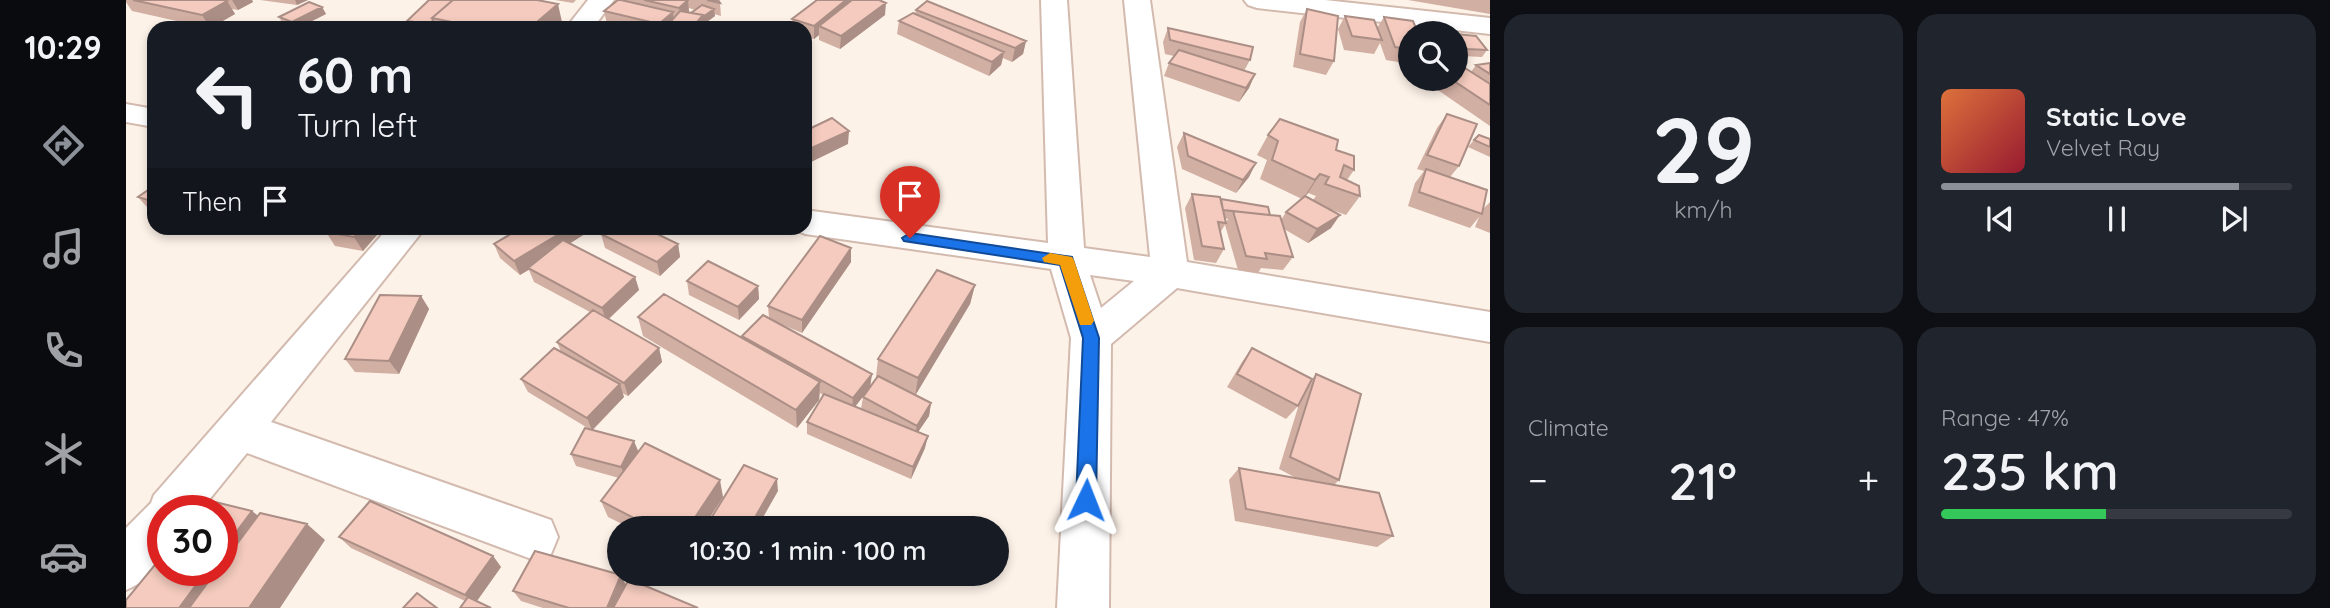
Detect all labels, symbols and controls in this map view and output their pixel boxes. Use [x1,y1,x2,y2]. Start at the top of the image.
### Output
map controls [1398,21,1468,91]
button: search [1398,21,1468,91]
text: 10:29 [24,27,102,67]
text: 60 m [297,44,413,105]
icon: left [182,49,273,140]
text: 29 [1652,92,1755,206]
text: Static Love [2046,100,2187,133]
text: Turn left [297,105,418,145]
icon: directions [39,121,88,170]
text: Velvet Ray [2046,133,2160,162]
pin [880,166,940,238]
icon: arrive [891,177,929,215]
icon: arrive [256,182,294,220]
text: Then [182,185,242,218]
text: km/h [1674,195,1733,224]
icon: previous [1981,200,2019,238]
icon: pause [2098,200,2136,238]
icon: next [2215,200,2253,238]
icon: music [39,224,88,273]
icon: phone [39,326,88,375]
text: Range · 47% [1941,403,2069,432]
text: Climate [1528,413,1609,442]
icon: climate [39,429,88,478]
text: 235 km [1941,438,2119,503]
text: 21° [1668,448,1737,513]
text: − [1528,456,1548,504]
text: + [1858,456,1879,504]
position arrow [1049,463,1123,537]
speed limit sign: 30 [147,495,238,586]
icon: car [39,532,88,581]
text: 10:30 · 1 min · 100 m [690,534,926,567]

